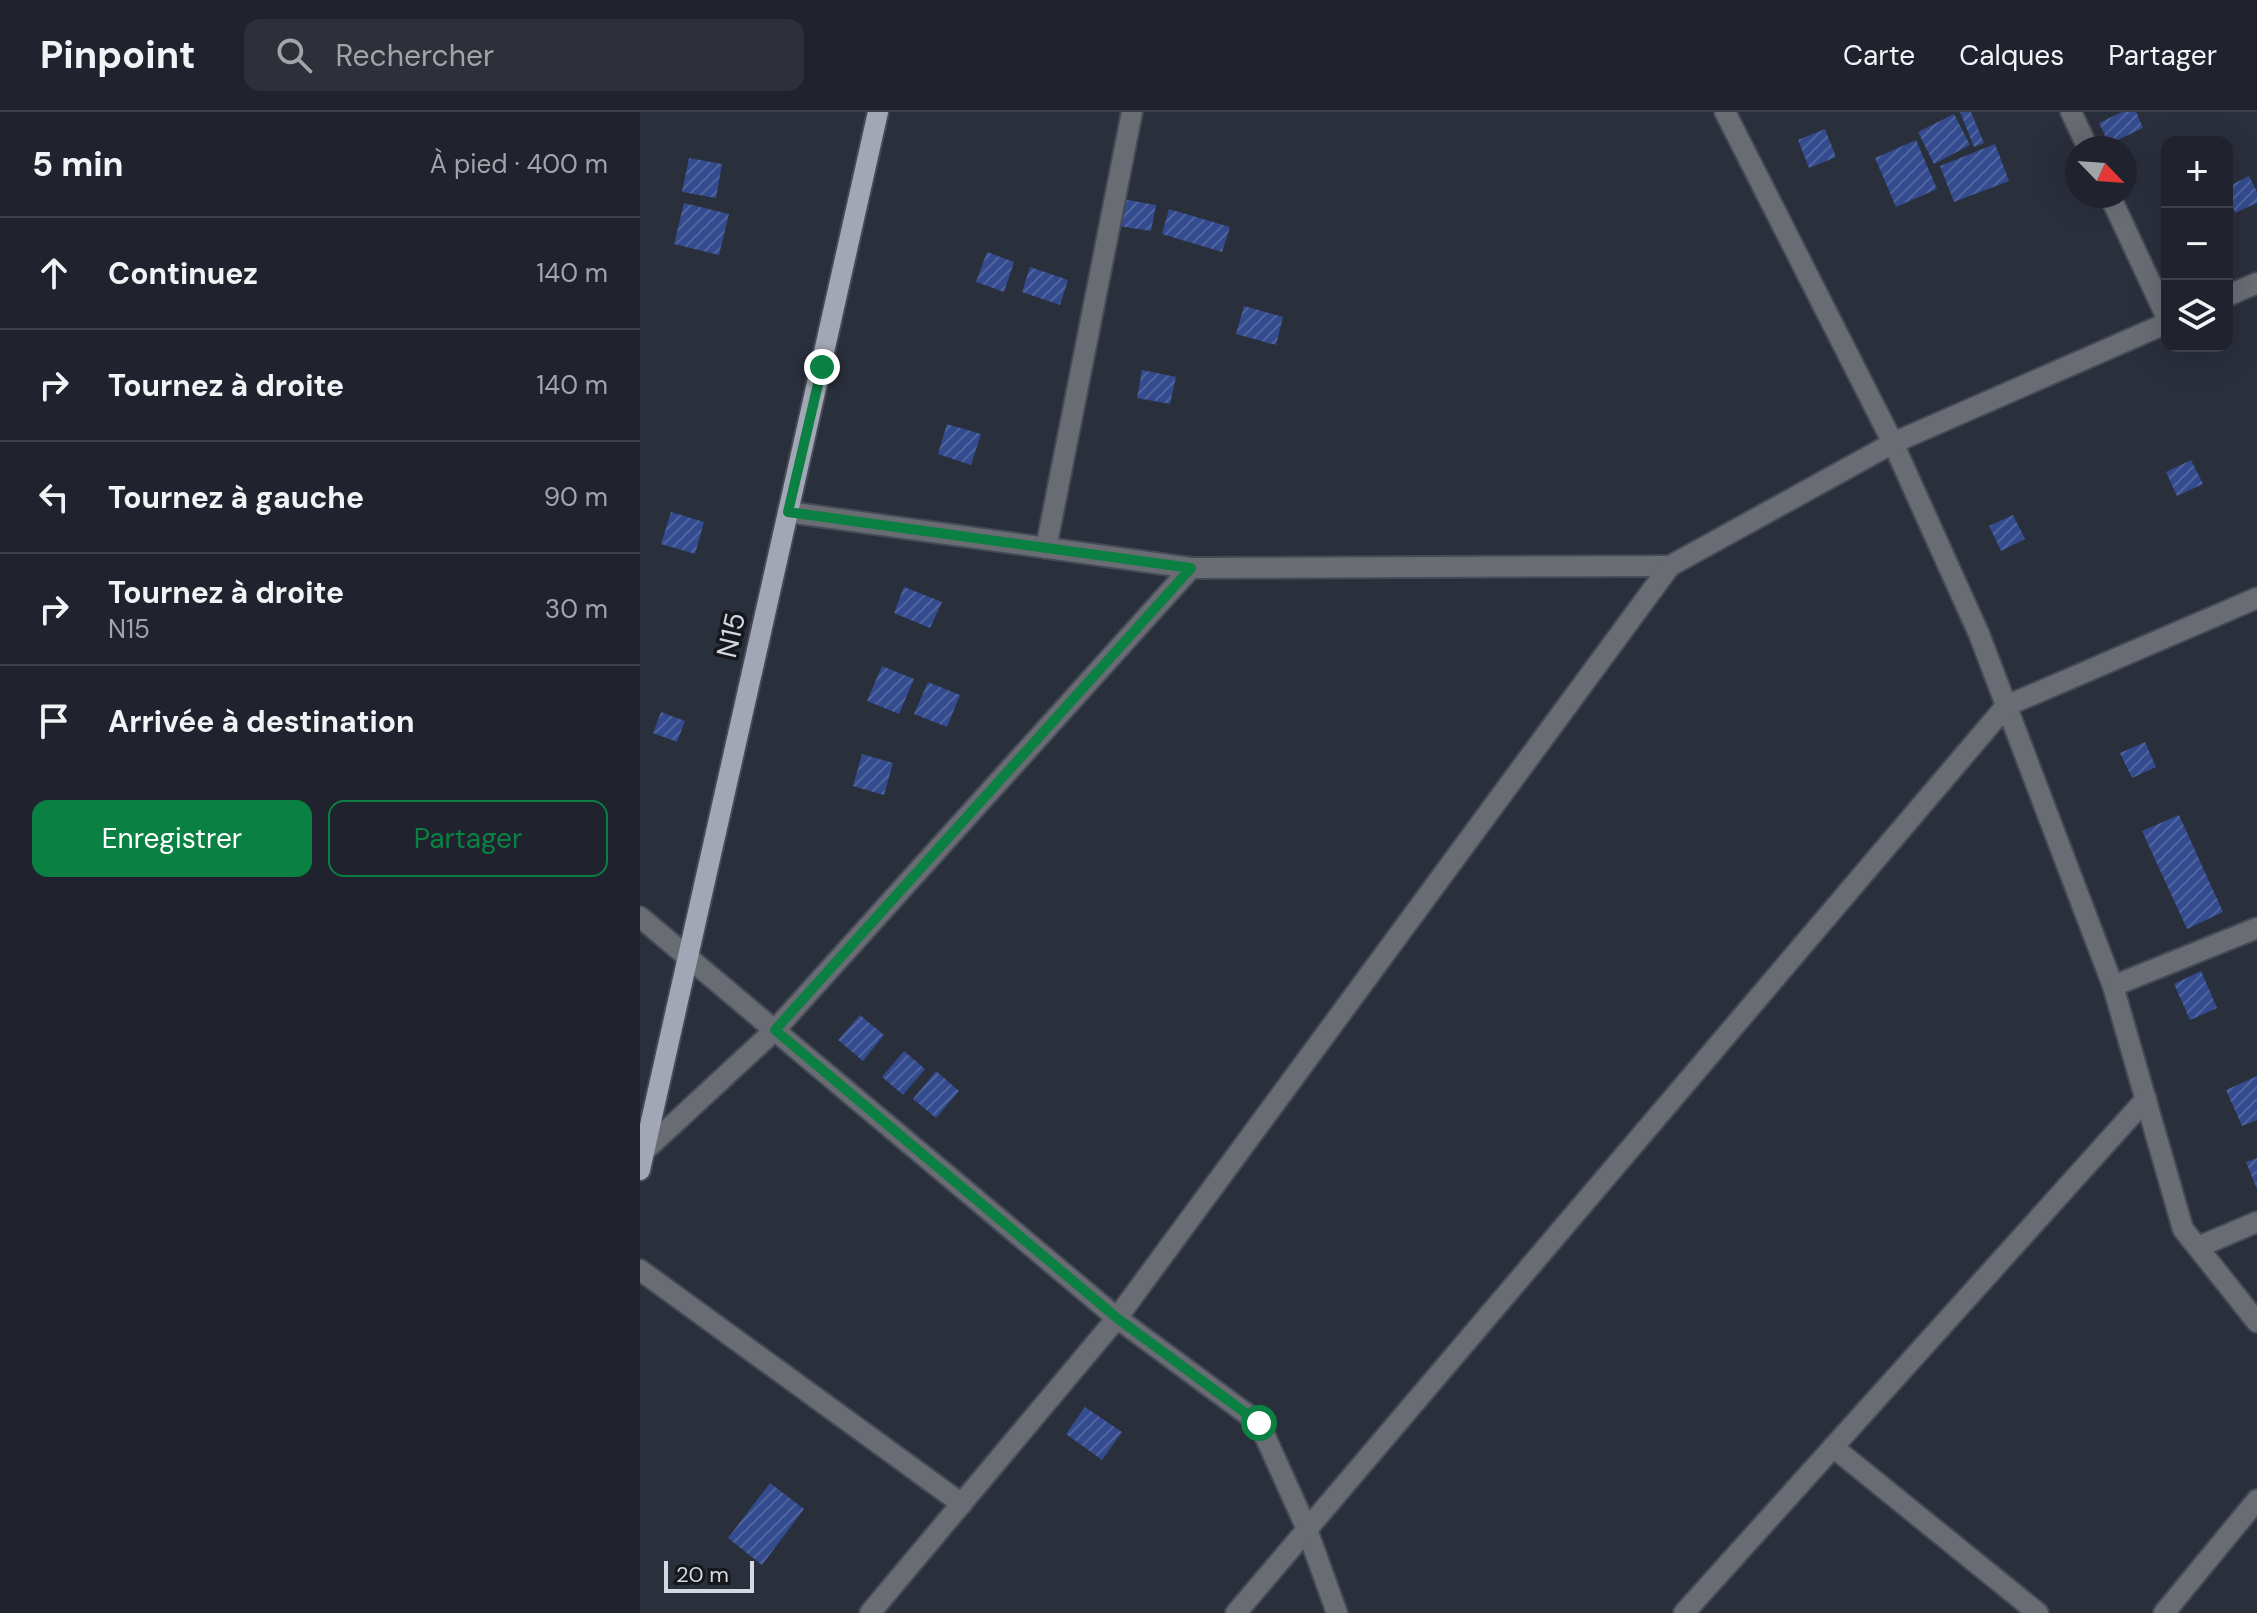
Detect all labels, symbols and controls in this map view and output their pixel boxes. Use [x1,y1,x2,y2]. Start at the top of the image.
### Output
search box [244,19,804,91]
text: Pinpoint [40,30,196,80]
icon: search [272,33,316,77]
text: Rechercher [336,36,494,75]
text: Carte [1843,37,1915,74]
text: Calques [1959,37,2064,74]
text: Partager [2108,37,2217,74]
north arrow [2065,136,2137,208]
map controls [2161,136,2233,352]
button: + [2161,136,2233,208]
text: 5 min [32,142,123,187]
text: À pied · 400 m [430,147,608,181]
button: − [2161,208,2233,280]
icon: ahead [32,251,76,295]
text: Continuez [108,254,258,293]
text: 140 m [536,256,608,290]
button: layers [2161,280,2233,352]
route end [804,349,840,385]
icon: right [32,363,76,407]
text: Tournez à droite [108,366,344,405]
text: 140 m [536,368,608,402]
icon: left [32,475,76,519]
text: Tournez à gauche [108,478,364,517]
text: 90 m [544,480,608,514]
text: Tournez à droite [108,573,344,612]
icon: right [32,587,76,631]
text: 30 m [545,592,608,626]
street label: N15 [708,609,754,661]
text: N15 [108,612,150,646]
icon: arrive [32,699,76,743]
text: Arrivée à destination [108,702,414,741]
button: Enregistrer [32,800,312,877]
button: Partager [328,800,608,877]
route start [1241,1405,1277,1441]
scale bar [664,1557,754,1593]
text: 20 m [676,1560,729,1589]

